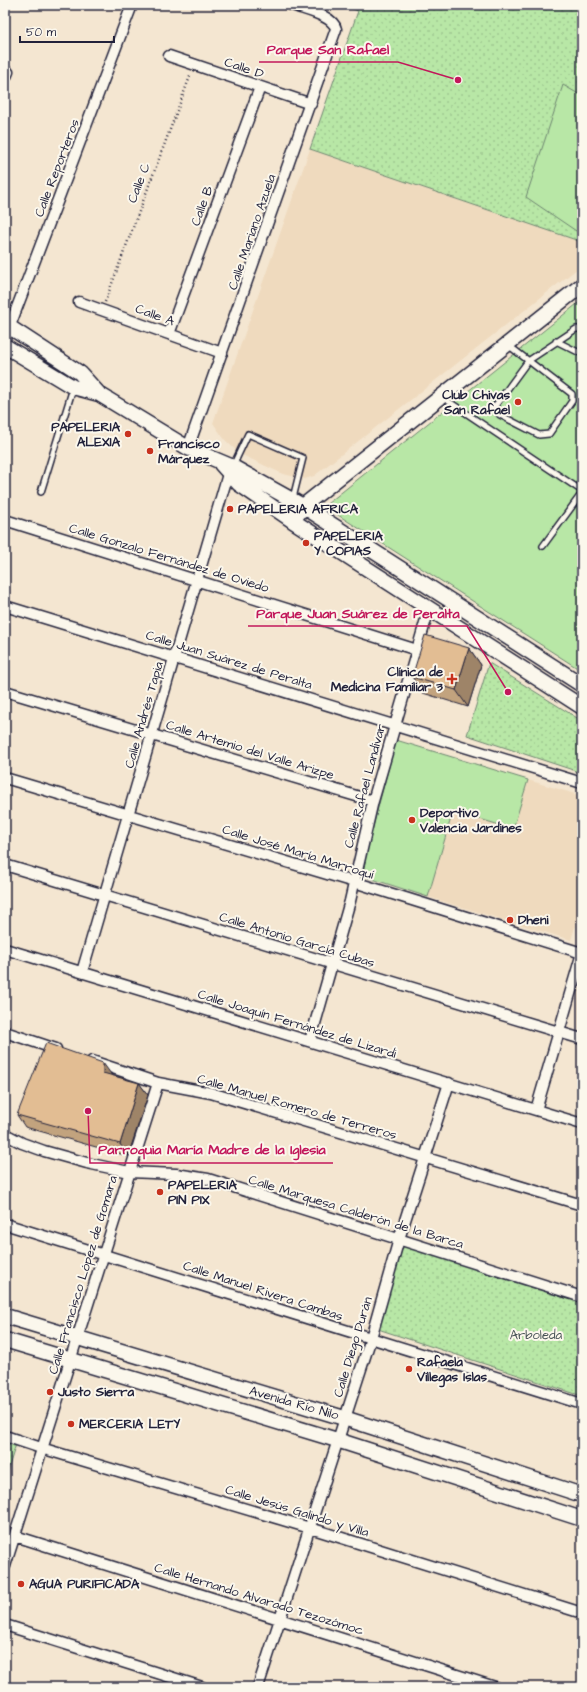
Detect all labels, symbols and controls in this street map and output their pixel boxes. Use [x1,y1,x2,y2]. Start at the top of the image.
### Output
scale bar [20,18,114,44]
text: 50 m [26,24,57,41]
callout: Parque San Rafael [259,36,398,62]
text: Parque San Rafael [267,40,390,60]
street label: Calle D [222,53,267,83]
street label: Calle Reporteros [30,116,84,220]
street label: Calle C [123,160,155,206]
street label: Calle Mariano Azuela [224,171,280,292]
street label: Calle B [186,183,218,229]
street label: Calle A [133,300,178,331]
place label: Club Chivas San Rafael [442,386,510,419]
marker: Club Chivas San Rafael [513,397,523,407]
place label: PAPELERIA ALEXIA [51,418,121,451]
marker: PAPELERIA ALEXIA [123,429,133,439]
place label: Francisco Márquez [158,435,220,469]
marker: Francisco Márquez [145,446,155,456]
place label: PAPELERIA AFRICA [238,500,359,518]
marker: PAPELERIA AFRICA [225,504,235,514]
street label: Calle Gonzalo Fernández de Oviedo [67,519,272,597]
place label: PAPELERIA Y COPIAS [314,527,384,560]
marker: PAPELERIA Y COPIAS [301,538,311,548]
callout: Parque Juan Suárez de Peralta [248,600,467,626]
text: Parque Juan Suárez de Peralta [256,604,461,624]
street label: Calle Juan Suárez de Peralta [144,626,315,694]
street label: Calle Andrés Tapia [120,659,168,770]
place label: Clínica de Medicina Familiar 3 [331,663,443,696]
marker: Clínica de Medicina Familiar 3 [446,673,458,685]
street label: Calle Artemio del Valle Arizpe [164,716,336,784]
street label: Calle Rafael Landívar [340,722,390,850]
place label: Deportivo Valencia Jardines [419,804,522,837]
marker: Deportivo Valencia Jardines [407,815,417,825]
street label: Calle José María Marroquí [220,820,376,884]
street label: Calle Antonio García Cubas [217,908,377,972]
place label: Dheni [518,911,549,929]
marker: Dheni [505,915,515,925]
street label: Calle Joaquín Fernández de Lizardi [195,985,399,1063]
street label: Calle Manuel Romero de Terreros [195,1070,399,1144]
callout: Parroquia María Madre de la Iglesia [90,1137,333,1163]
text: Parroquia María Madre de la Iglesia [98,1140,326,1161]
street label: Calle Marquesa Calderón de la Barca [246,1171,466,1253]
street label: Calle Francisco López de Gomara [44,1173,122,1377]
place label: PAPELERIA PIN PIX [168,1176,238,1209]
marker: PAPELERIA PIN PIX [155,1187,165,1197]
street label: Calle Manuel Rivera Cambas [181,1257,346,1326]
street label: Calle Diego Durán [329,1294,378,1400]
park label: Arboleda [510,1326,563,1344]
place label: Rafaela Villegas Islas [416,1353,487,1388]
marker: Rafaela Villegas Islas [404,1364,414,1374]
street label: Avenida Río Nilo [247,1382,341,1425]
place label: Justo Sierra [57,1383,134,1401]
marker: Justo Sierra [45,1387,55,1397]
place label: MERCERIA LETY [79,1415,181,1433]
marker: MERCERIA LETY [66,1419,76,1429]
street label: Calle Jesús Galindo y Villa [223,1481,371,1543]
street label: Calle Hernando Alvarado Tezozómoc [152,1559,366,1639]
place label: AGUA PURIFICADA [29,1575,140,1593]
marker: AGUA PURIFICADA [16,1579,26,1589]

